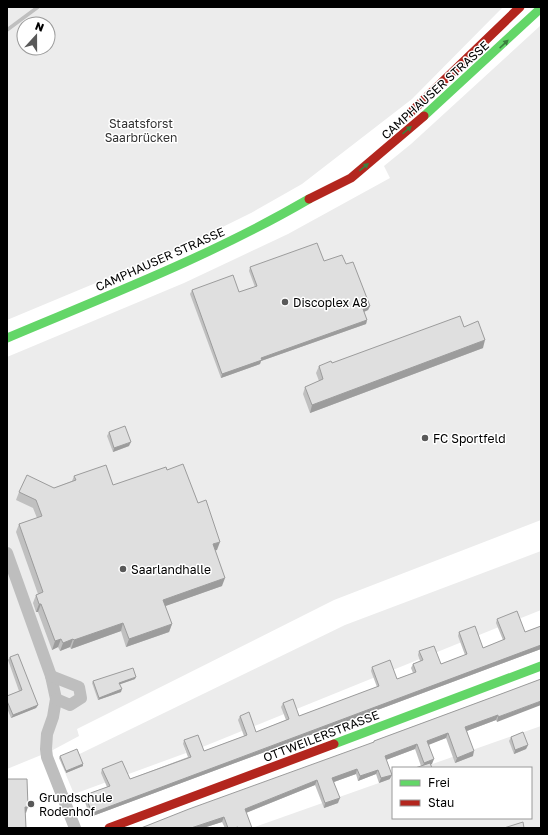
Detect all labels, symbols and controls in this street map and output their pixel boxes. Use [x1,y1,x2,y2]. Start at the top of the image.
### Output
north arrow [16,16,56,56]
text: N [34,19,46,34]
street label: CAMPHAUSER STRASSE [378,38,492,142]
one-way arrow [499,39,509,48]
park label: Staatsforst Saarbrücken [105,116,177,145]
one-way arrow [402,126,413,135]
one-way arrow [359,163,370,171]
street label: CAMPHAUSER STRASSE [93,224,227,294]
place label: Discoplex A8 [293,295,368,310]
marker: Discoplex A8 [280,297,290,307]
place label: FC Sportfeld [433,431,506,446]
marker: FC Sportfeld [420,433,430,443]
place label: Saarlandhalle [131,562,211,577]
marker: Saarlandhalle [118,564,128,574]
street label: OTTWEILERSTRASSE [261,707,381,765]
legend [392,767,532,819]
text: Frei [428,775,450,790]
place label: Grundschule Rodenhof [39,790,112,819]
text: Stau [428,795,454,810]
marker: Grundschule Rodenhof [26,799,36,809]

